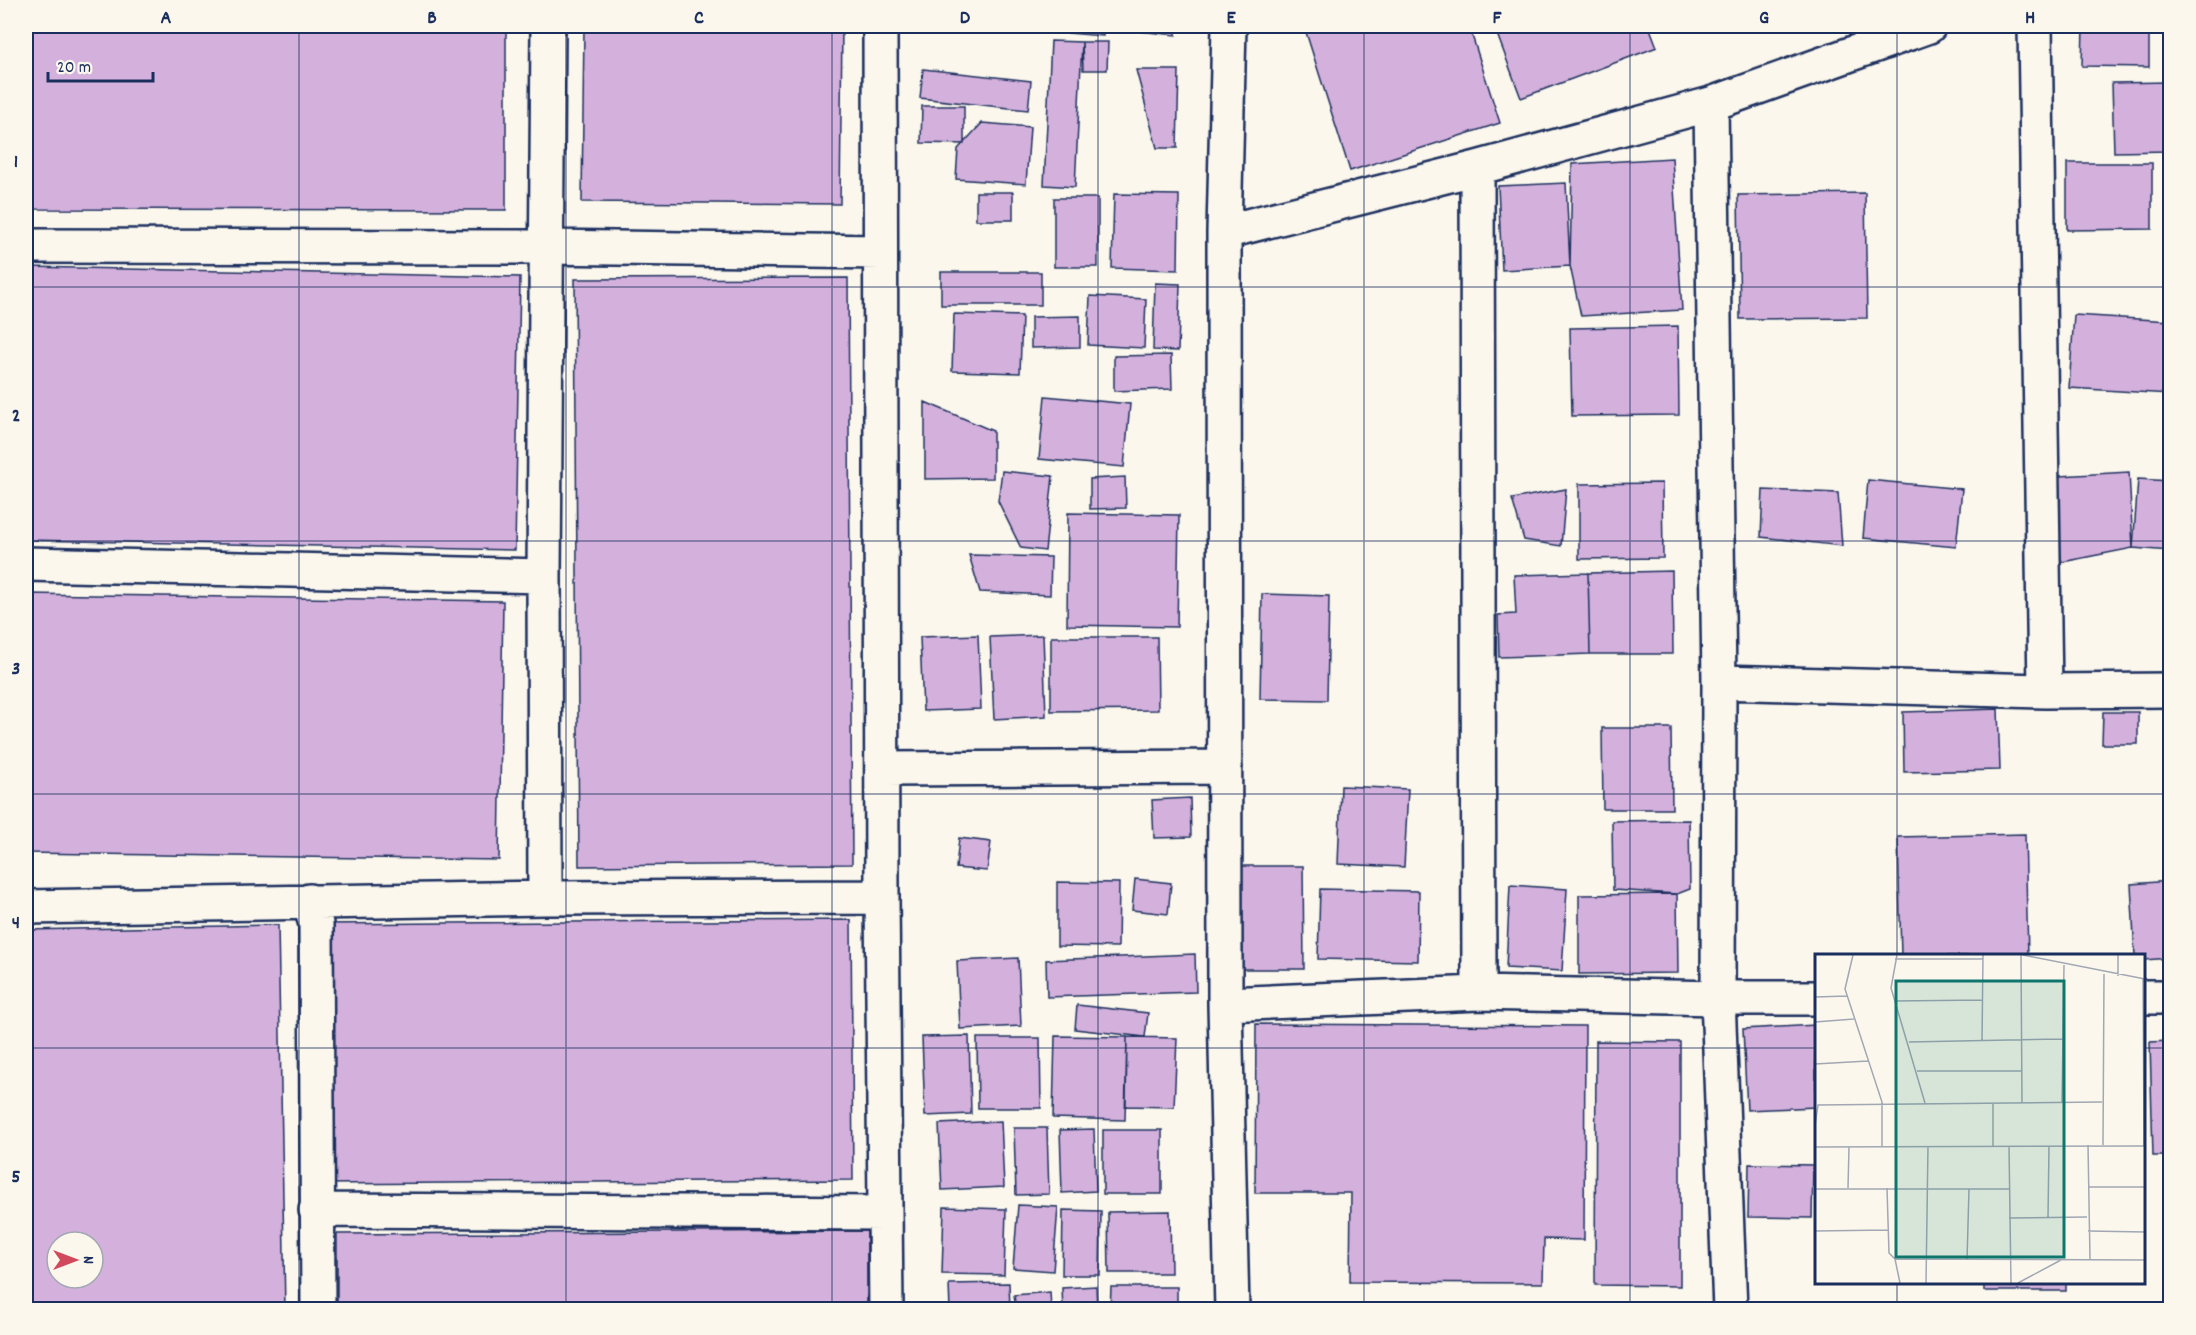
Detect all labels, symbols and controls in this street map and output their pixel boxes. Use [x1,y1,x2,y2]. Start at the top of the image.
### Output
text: A [161,5,172,33]
text: B [427,5,437,33]
text: C [694,5,704,33]
text: D [960,5,971,33]
text: E [1226,5,1236,33]
text: F [1493,5,1503,33]
text: G [1759,5,1769,33]
text: H [2025,5,2035,33]
scale bar [48,45,153,83]
text: 20 m [57,56,91,81]
text: 1 [14,149,18,177]
text: 2 [12,403,20,431]
text: 3 [12,656,20,684]
text: 4 [12,910,20,938]
inset map [1815,954,2145,1284]
text: 5 [11,1164,21,1192]
north arrow [45,1230,105,1290]
text: N [76,1256,99,1264]

